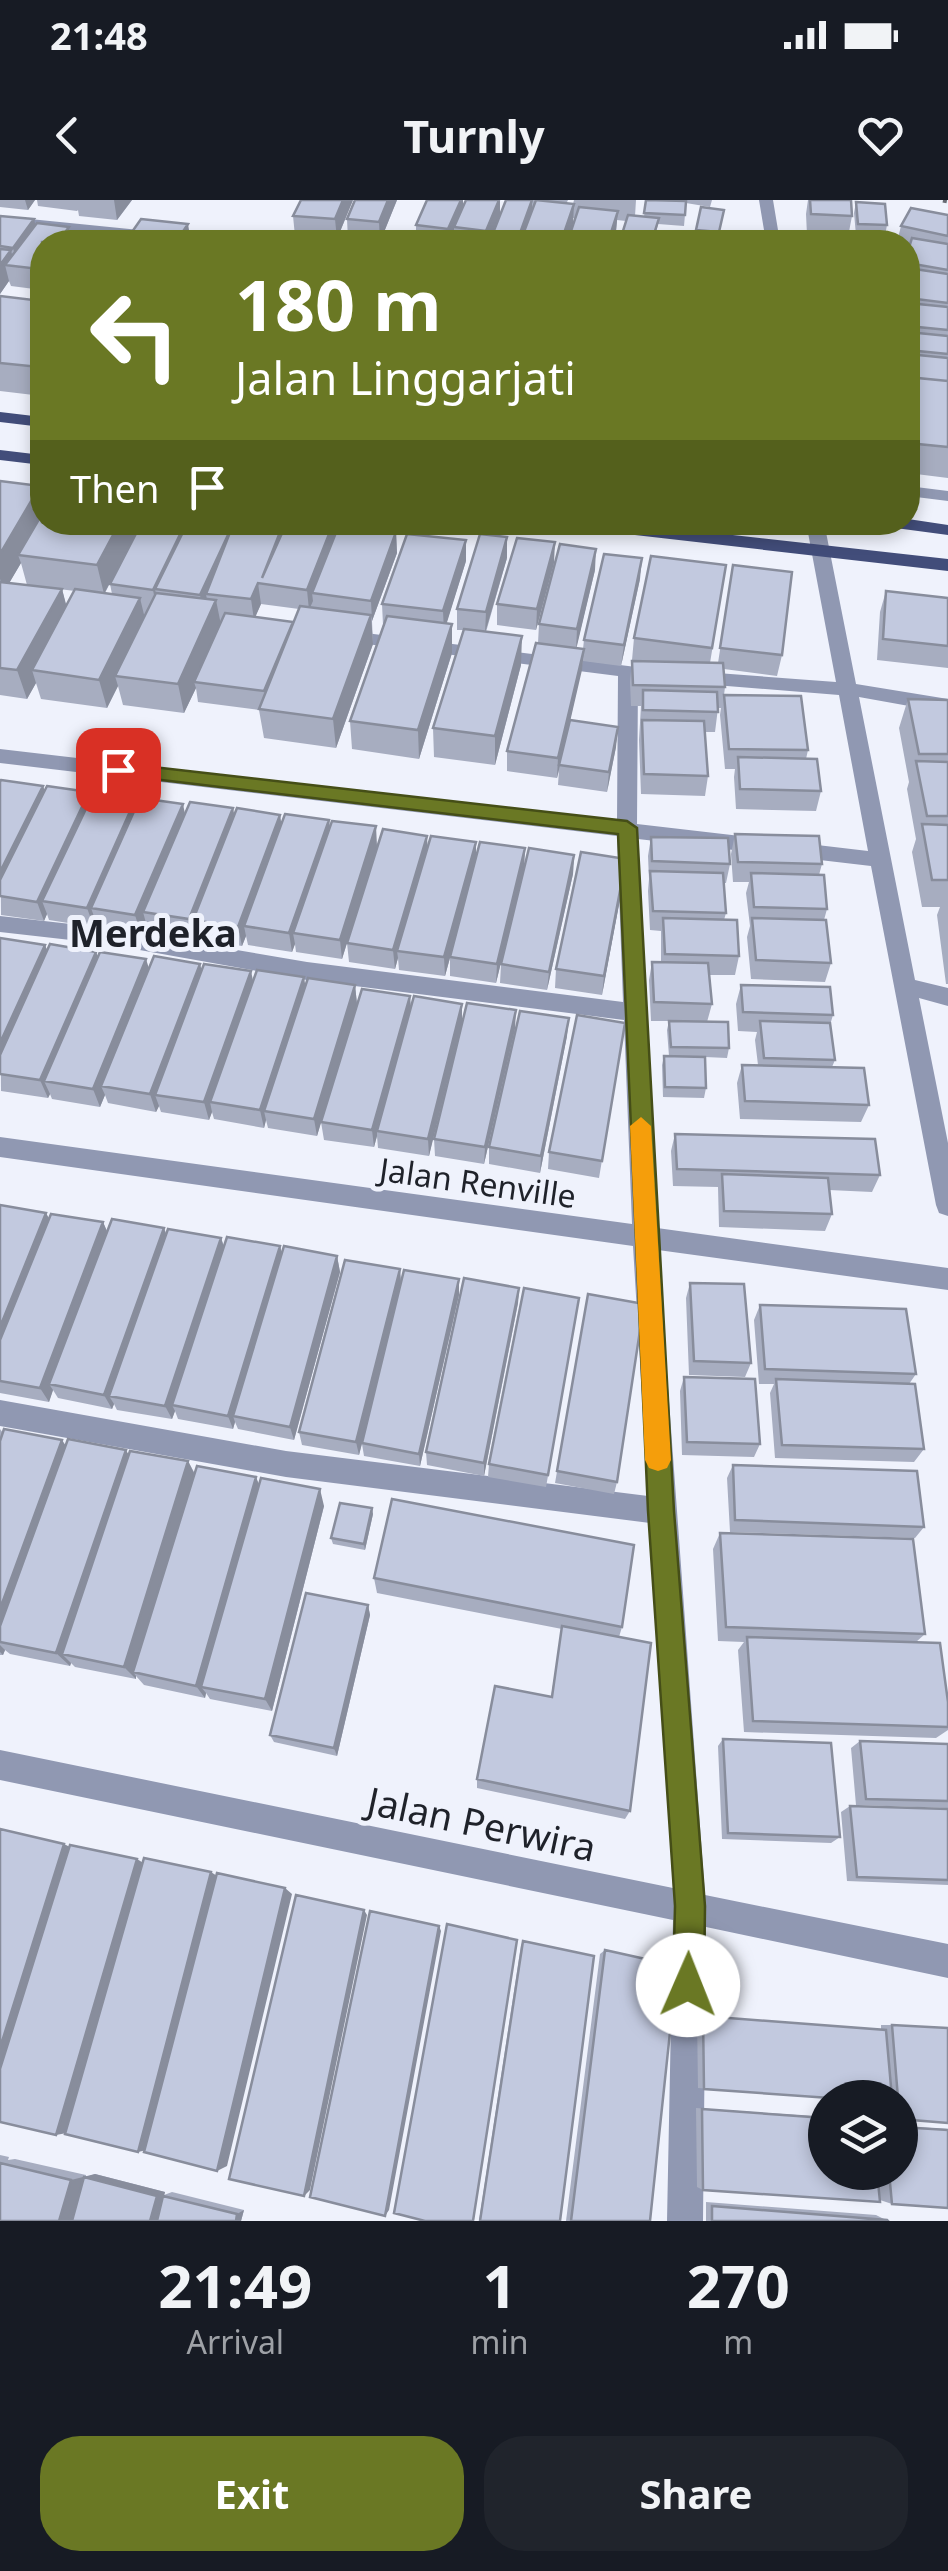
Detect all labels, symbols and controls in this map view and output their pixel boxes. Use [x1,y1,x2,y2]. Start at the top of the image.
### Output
text: 21:48 [50,9,148,61]
text: Turnly [403,105,545,166]
icon: back [40,108,95,163]
icon: heart [853,108,908,163]
text: 180 m [235,256,442,352]
icon: left [70,270,200,400]
text: Jalan Linggarjati [235,347,576,408]
icon: arrive [180,460,235,515]
text: Then [70,462,160,514]
pin [76,728,161,813]
icon: arrive [91,743,146,798]
district label: Merdeka [69,906,237,958]
street label: Jalan Renville [374,1147,579,1217]
street label: Jalan Perwira [360,1773,601,1873]
position arrow [636,1933,740,2037]
map controls [808,2080,918,2190]
button: layers [808,2080,918,2190]
text: 21:49 [158,2244,312,2326]
text: 1 [482,2244,517,2326]
text: 270 [687,2244,790,2326]
text: Arrival [187,2320,284,2363]
text: min [471,2320,529,2363]
text: m [723,2320,753,2363]
button: Exit [40,2436,464,2551]
button: Share [484,2436,908,2551]

